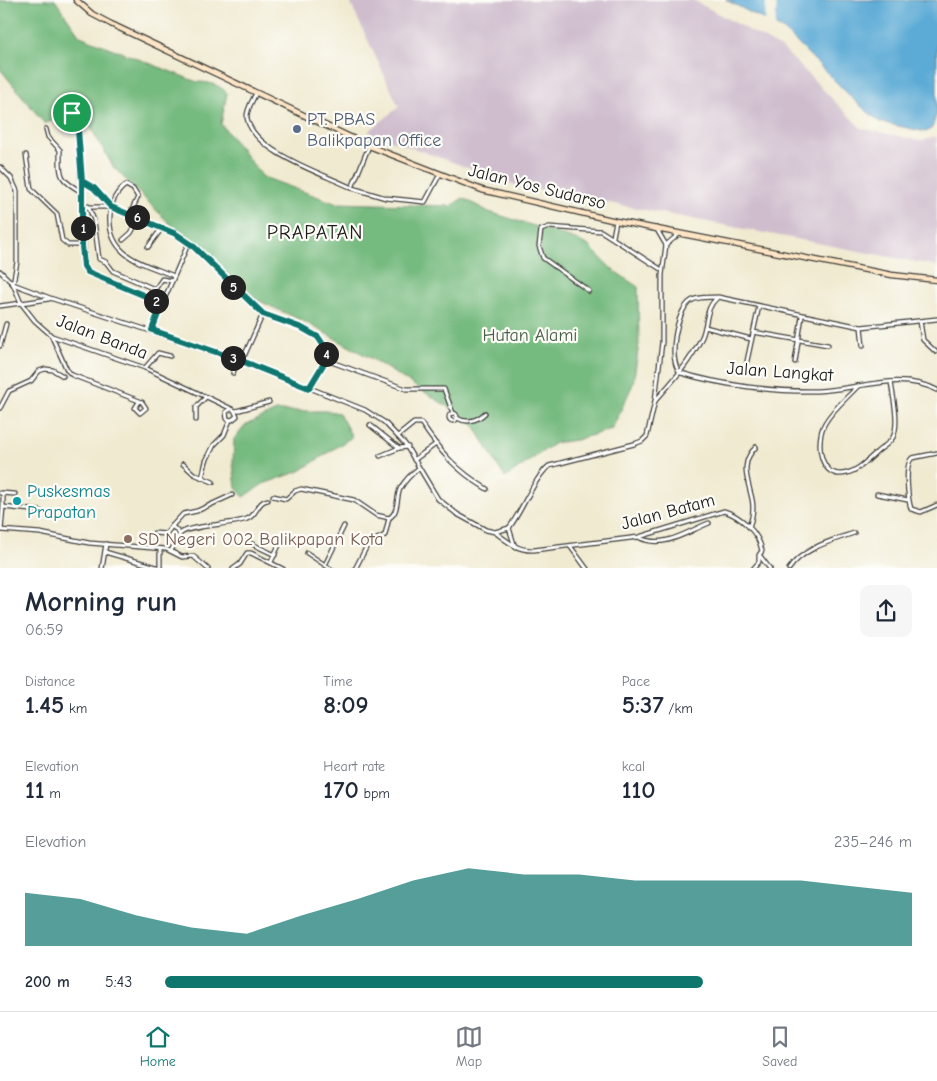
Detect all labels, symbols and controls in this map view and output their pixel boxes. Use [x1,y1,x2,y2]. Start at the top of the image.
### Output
pin [51,92,93,134]
icon: arrive [58,99,86,127]
place label: PT. PBAS Balikpapan Office [307,109,441,151]
marker: PT. PBAS Balikpapan Office [291,123,303,135]
street label: Jalan Yos Sudarso [466,160,608,214]
pin: 6 [124,204,150,230]
text: 6 [134,209,141,226]
pin: 1 [70,216,96,240]
text: 1 [81,220,86,237]
district label: PRAPATAN [267,221,363,244]
pin: 5 [220,274,246,300]
text: 5 [230,279,237,296]
pin: 2 [144,288,168,314]
text: 2 [153,293,160,310]
street label: Jalan Banda [53,310,151,364]
park label: Hutan Alami [483,325,577,346]
pin: 4 [314,342,338,366]
pin: 3 [220,346,246,370]
text: 4 [323,346,330,363]
text: 3 [230,350,237,367]
street label: Jalan Langkat [726,358,835,386]
place label: Puskesmas Prapatan [27,481,110,523]
street label: Jalan Batam [619,489,717,535]
marker: Puskesmas Prapatan [11,495,23,507]
place label: SD Negeri 002 Balikpapan Kota [138,529,383,550]
marker: SD Negeri 002 Balikpapan Kota [122,533,134,545]
button: share [860,585,912,637]
text: Morning run [25,586,177,618]
text: 06:59 [25,621,63,639]
text: Distance [25,673,75,690]
text: Time [323,673,352,690]
text: Pace [622,673,650,690]
text: 1.45 [25,690,64,719]
text: 8:09 [323,690,369,719]
text: 5:37 [622,690,664,719]
text: km [64,700,87,717]
text: /km [664,700,693,717]
text: Elevation [25,758,79,775]
text: Heart rate [323,758,385,775]
text: kcal [622,758,645,775]
text: 11 [25,775,45,804]
text: 170 [323,775,359,804]
text: 110 [622,775,656,804]
text: m [45,785,61,802]
text: bpm [359,785,390,802]
text: Elevation [25,833,86,851]
text: 235–246 m [834,833,912,851]
text: 200 m [25,973,70,991]
text: 5:43 [105,973,132,991]
tab: Home [140,1023,176,1070]
tab: Map [455,1023,483,1070]
tab: Saved [762,1023,797,1070]

